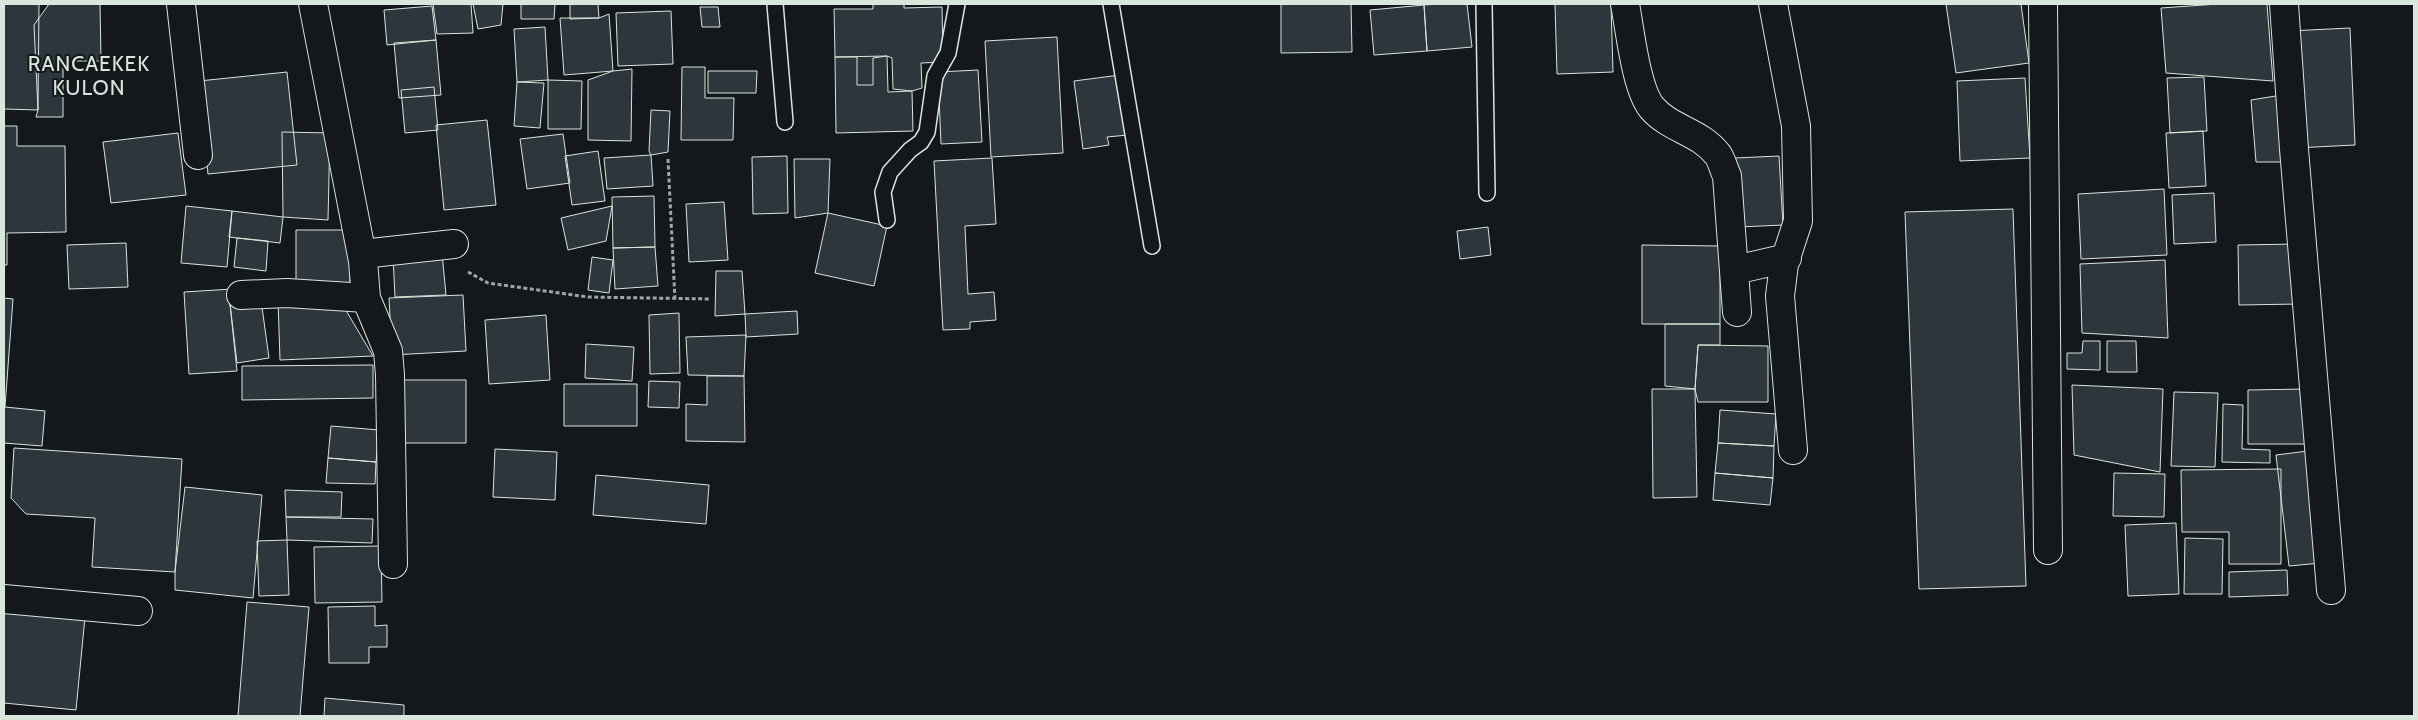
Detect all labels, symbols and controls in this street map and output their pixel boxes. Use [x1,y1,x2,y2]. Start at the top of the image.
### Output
district label: RANCAEKEK KULON [28,51,150,100]

